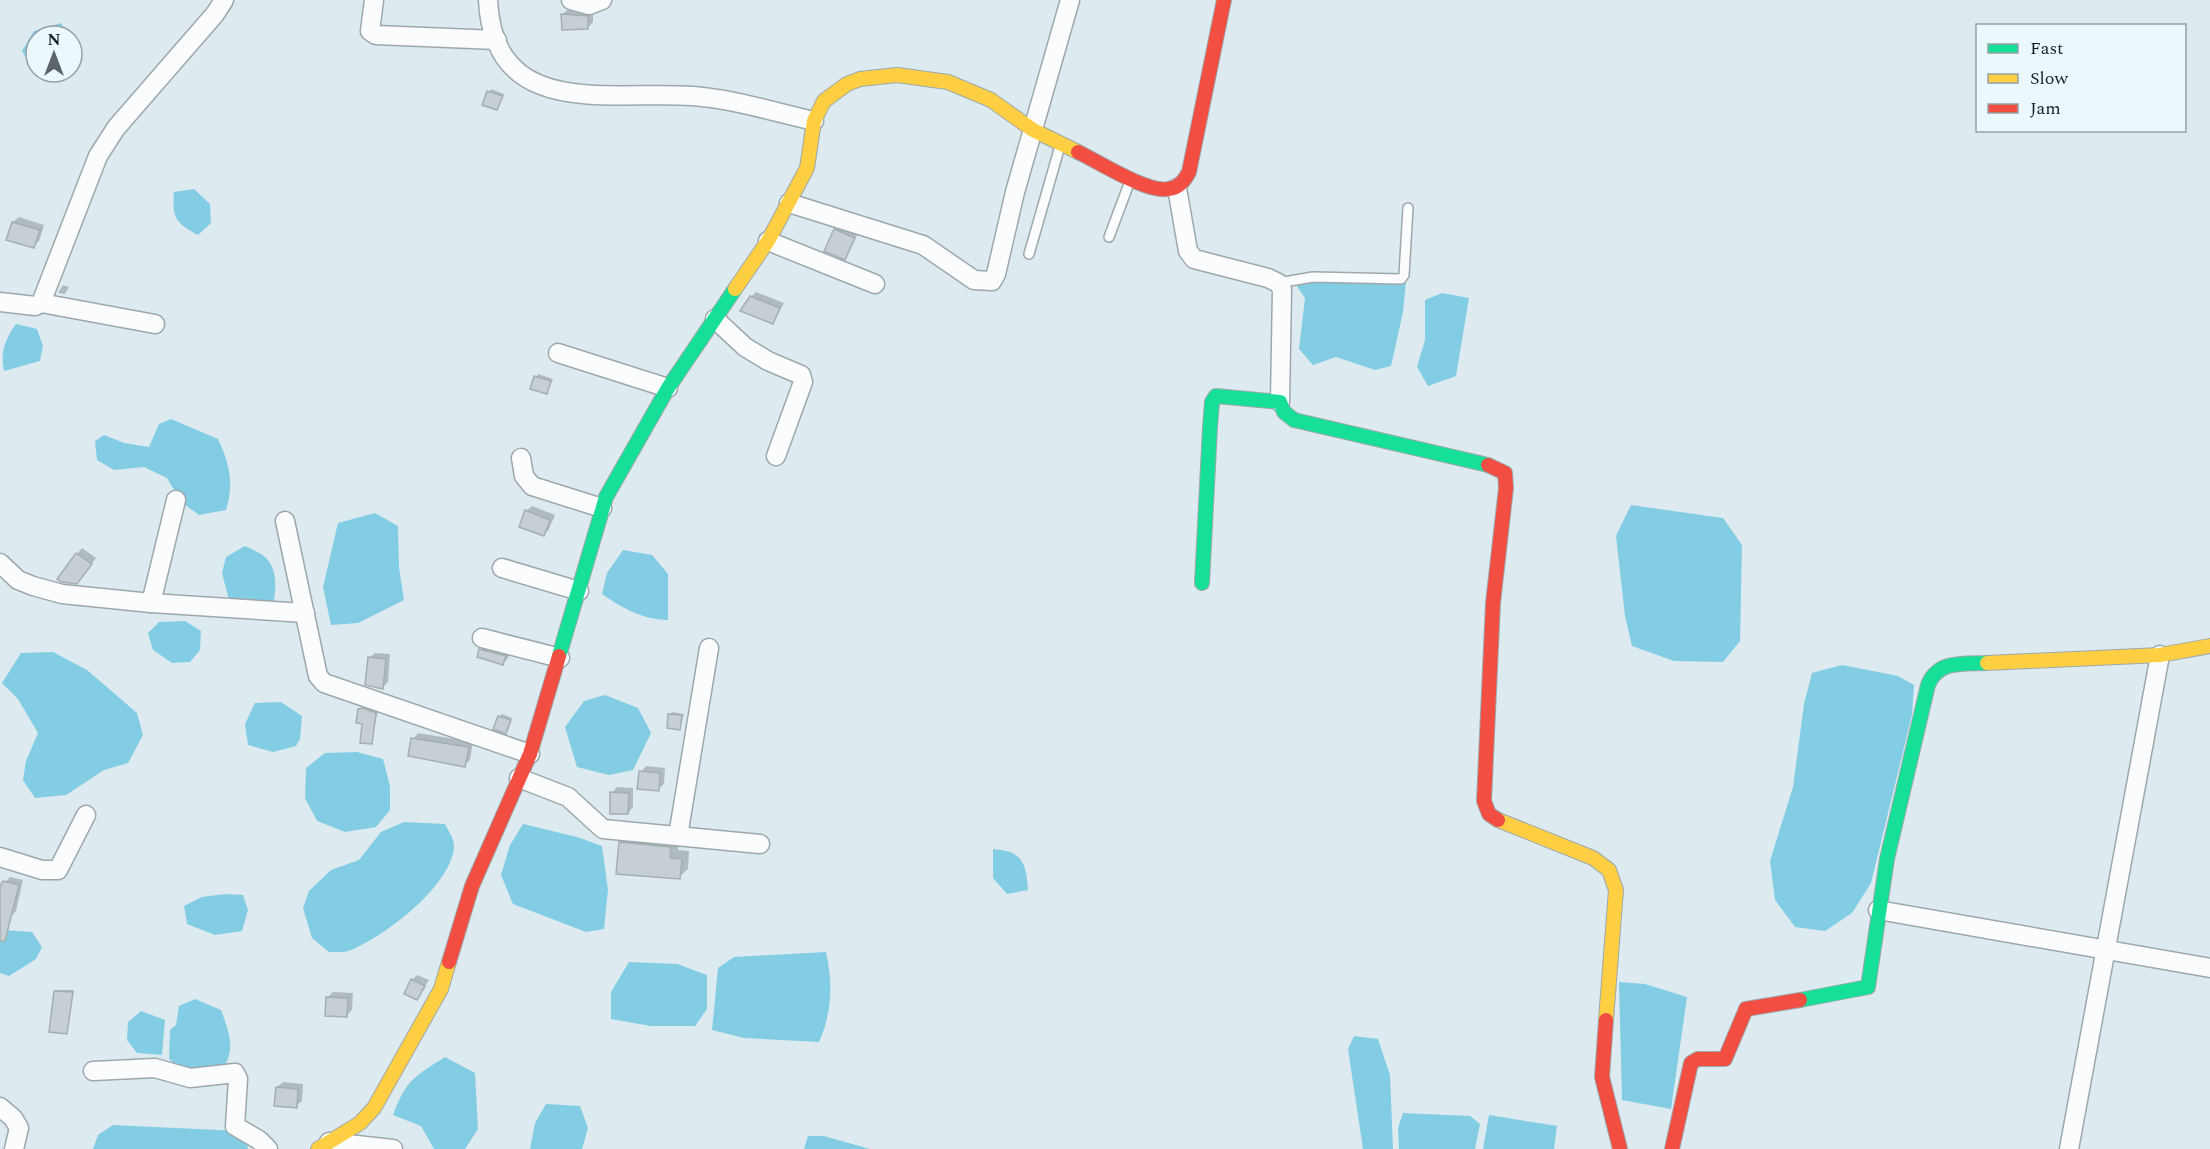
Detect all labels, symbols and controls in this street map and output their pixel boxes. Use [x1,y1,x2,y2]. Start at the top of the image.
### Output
north arrow [24,24,84,84]
legend [1976,24,2186,132]
text: N [47,28,61,52]
text: Fast [2030,35,2063,62]
text: Slow [2030,65,2069,92]
text: Jam [2030,95,2061,122]

